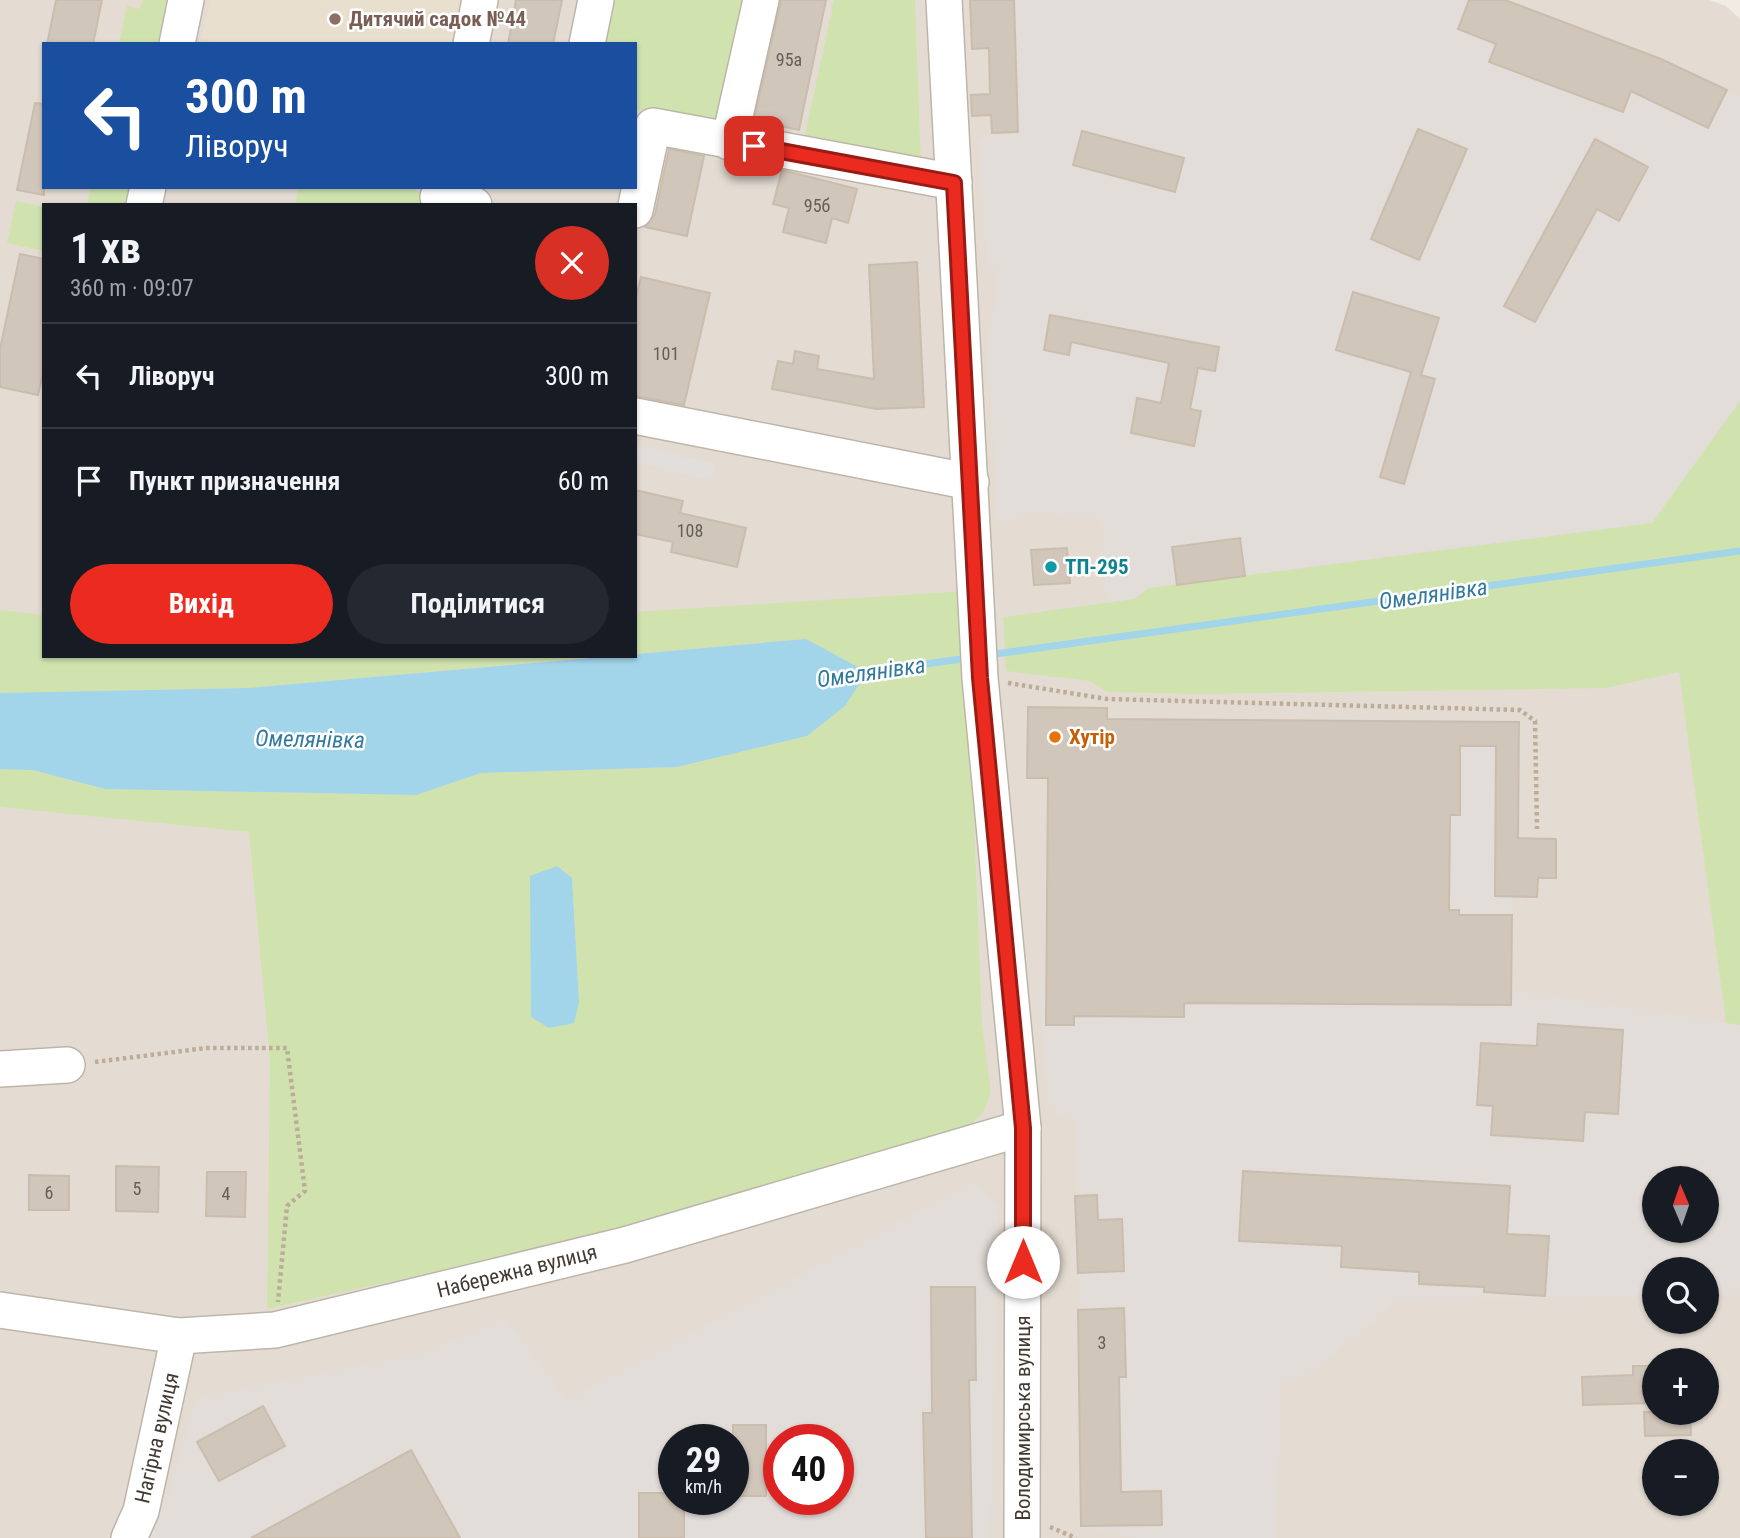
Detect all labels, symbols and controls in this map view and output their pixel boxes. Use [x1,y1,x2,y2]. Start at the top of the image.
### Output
place label: Дитячий садок №44 [349,7,526,31]
marker: Дитячий садок №44 [327,11,343,27]
house number: 95а [776,49,802,70]
text: 300 m [185,68,307,125]
icon: left [70,70,161,161]
pin [724,116,784,176]
text: Ліворуч [185,127,289,165]
icon: arrive [735,127,773,165]
house number: 95б [804,195,831,216]
text: 1 хв [70,224,141,273]
button: close [535,226,609,300]
text: 360 m · 09:07 [70,275,194,302]
house number: 101 [653,343,679,364]
icon: left [70,357,108,395]
text: Ліворуч [129,361,214,391]
text: 300 m [545,361,609,391]
icon: arrive [70,462,108,500]
text: Пункт призначення [129,466,340,496]
text: 60 m [558,466,609,496]
house number: 108 [677,520,703,541]
place label: ТП-295 [1065,555,1129,579]
marker: ТП-295 [1043,559,1059,575]
button: Вихід [70,564,333,644]
button: Поділитися [347,564,609,644]
water label: Омелянівка [1377,574,1489,615]
water label: Омелянівка [815,652,927,693]
water label: Омелянівка [255,725,365,754]
place label: Хутір [1069,725,1115,749]
marker: Хутір [1047,729,1063,745]
north arrow [1642,1166,1718,1242]
map controls [1642,1166,1719,1516]
house number: 5 [133,1178,142,1199]
house number: 6 [45,1182,53,1203]
house number: 4 [222,1183,231,1204]
position arrow [986,1225,1060,1299]
street label: Набережна вулиця [434,1239,600,1303]
button: search [1642,1257,1719,1334]
street label: Володимирська вулиця [1011,1315,1035,1521]
house number: 3 [1098,1332,1106,1353]
button: + [1642,1348,1719,1425]
street label: Нагірна вулиця [130,1370,184,1506]
speed limit sign: 40 [763,1424,854,1515]
button: − [1642,1439,1719,1516]
text: 29 [686,1440,721,1481]
text: km/h [685,1476,722,1497]

